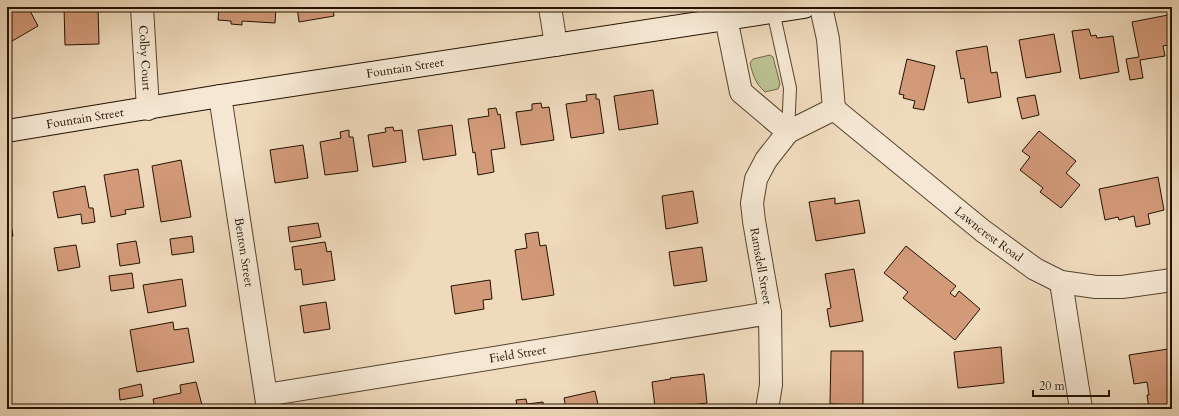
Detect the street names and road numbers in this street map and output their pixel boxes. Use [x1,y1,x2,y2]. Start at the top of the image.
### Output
street label: Colby Court [135,25,155,91]
street label: Fountain Street [365,54,445,82]
street label: Fountain Street [45,104,125,132]
street label: Lawncrest Road [951,203,1026,266]
street label: Benton Street [231,217,257,288]
street label: Ramsdell Street [746,226,776,306]
street label: Field Street [488,342,547,367]

